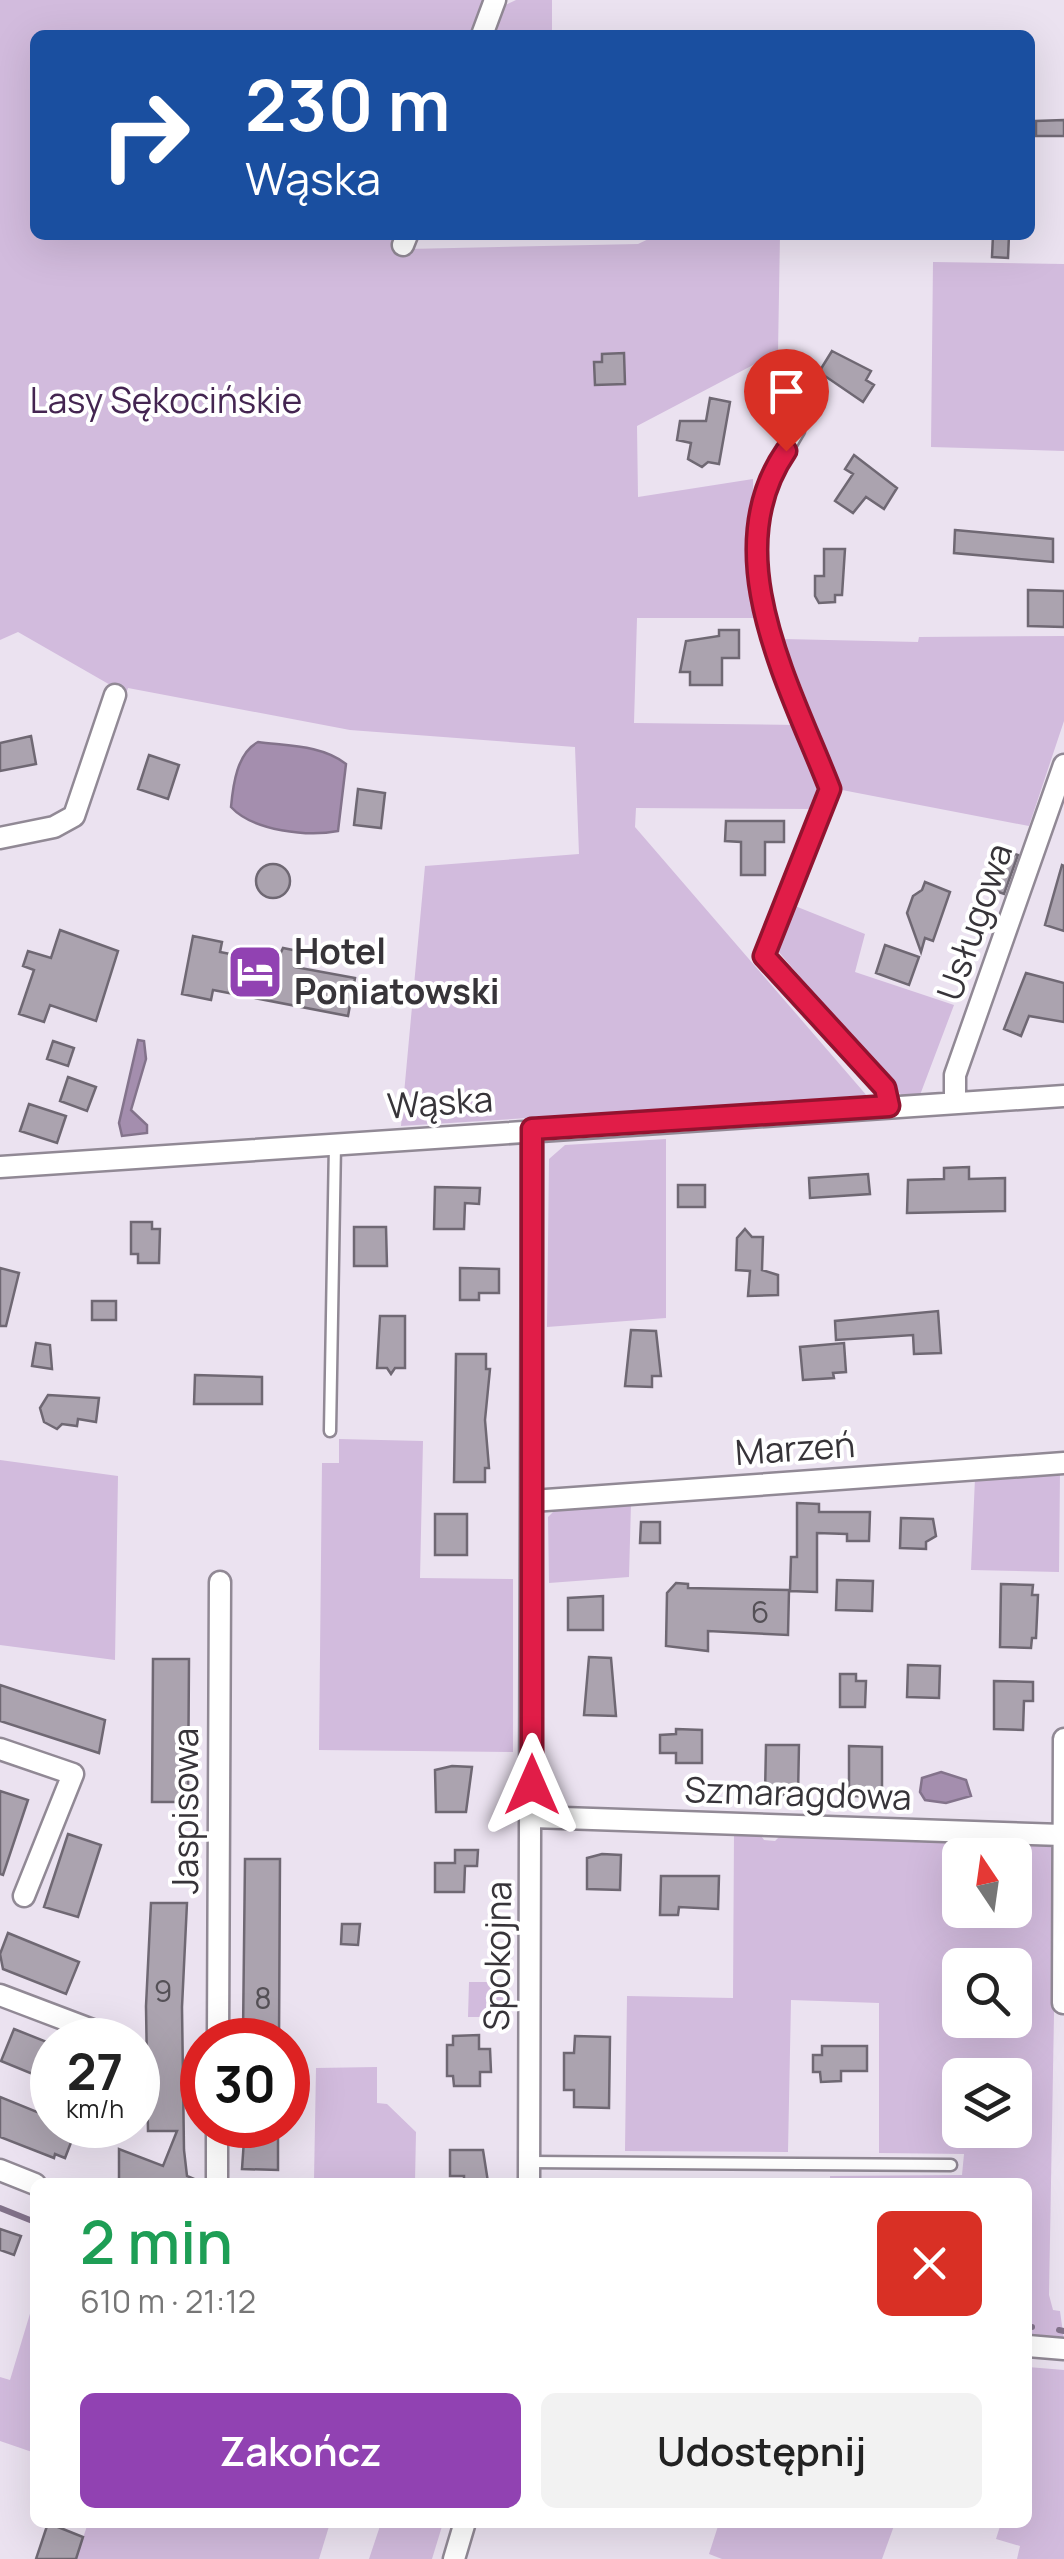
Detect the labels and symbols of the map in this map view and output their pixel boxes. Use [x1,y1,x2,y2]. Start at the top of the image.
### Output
pin [744,349,829,452]
park label: Lasy Sękocińskie [30,376,302,424]
street label: Usługowa [925,837,1023,1006]
place label: Hotel Poniatowski [294,927,500,1015]
hotel icon: Hotel Poniatowski [225,942,285,1002]
street label: Wąska [385,1074,494,1130]
street label: Marzeń [733,1420,856,1476]
house number: 6 [751,1591,769,1632]
street label: Jaspisowa [161,1728,209,1894]
position arrow [480,1733,584,1837]
street label: Szmaragdowa [684,1765,912,1821]
north arrow [942,1838,1032,1928]
street label: Spokojna [472,1881,522,2031]
house number: 9 [154,1970,172,2011]
house number: 8 [254,1977,272,2018]
speed limit sign: 30 [180,2018,310,2148]

